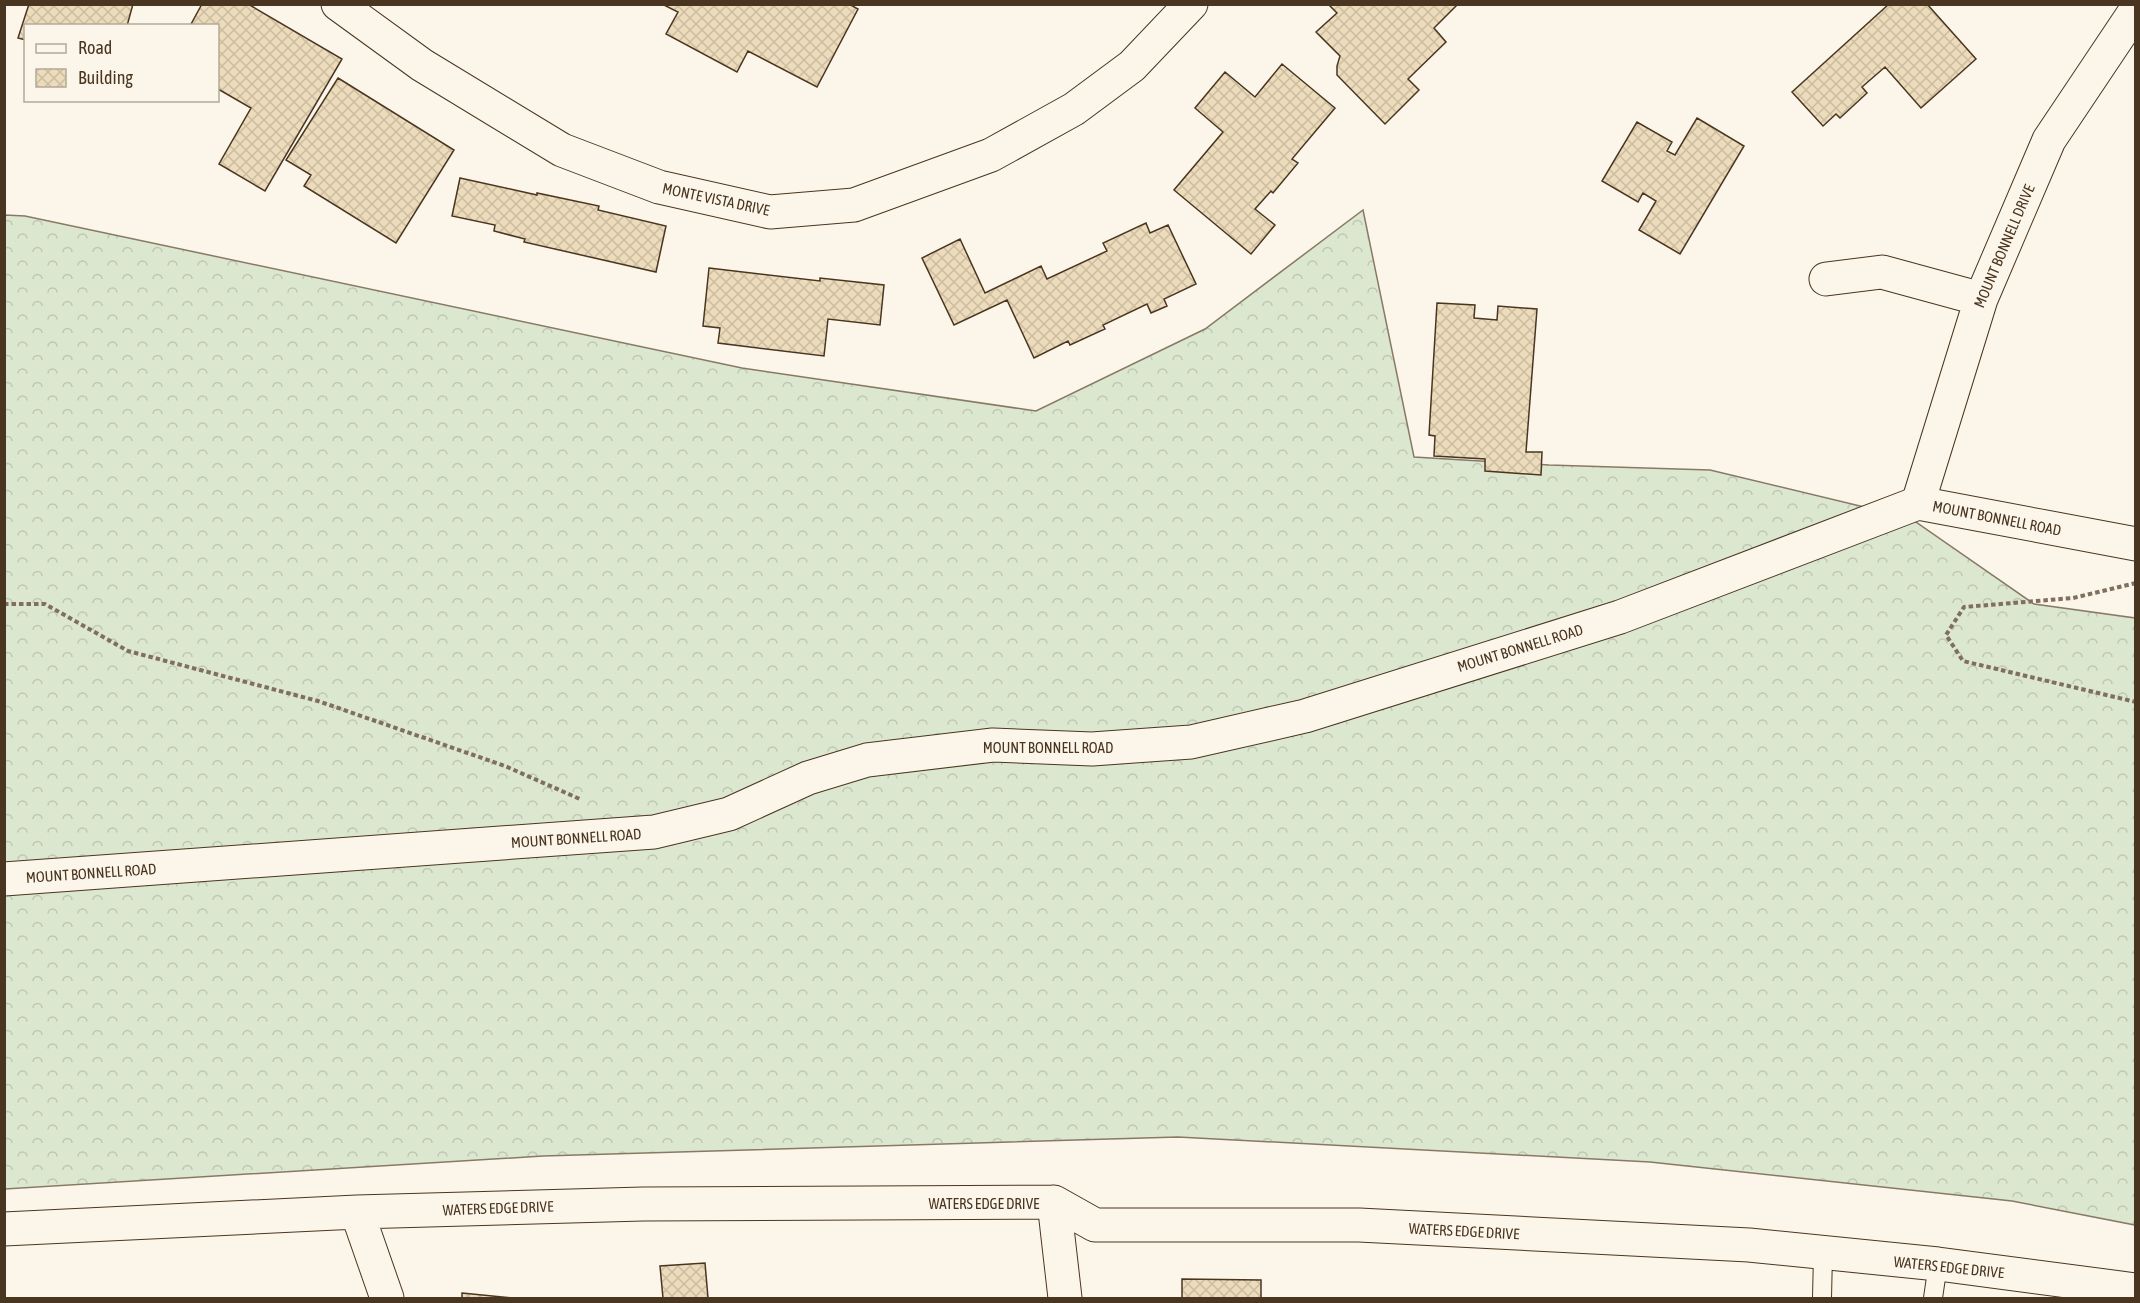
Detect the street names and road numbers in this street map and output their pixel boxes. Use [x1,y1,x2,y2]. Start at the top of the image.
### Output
street label: MONTE VISTA DRIVE [661,179,772,219]
street label: MOUNT BONNELL DRIVE [1970,181,2038,310]
street label: MOUNT BONNELL ROAD [1931,497,2063,539]
street label: MOUNT BONNELL ROAD [1455,621,1585,675]
street label: MOUNT BONNELL ROAD [983,739,1113,756]
street label: MOUNT BONNELL ROAD [510,825,642,851]
street label: MOUNT BONNELL ROAD [25,860,157,886]
street label: WATERS EDGE DRIVE [929,1195,1040,1212]
street label: WATERS EDGE DRIVE [442,1198,554,1218]
street label: WATERS EDGE DRIVE [1408,1220,1520,1242]
street label: WATERS EDGE DRIVE [1893,1253,2006,1281]

